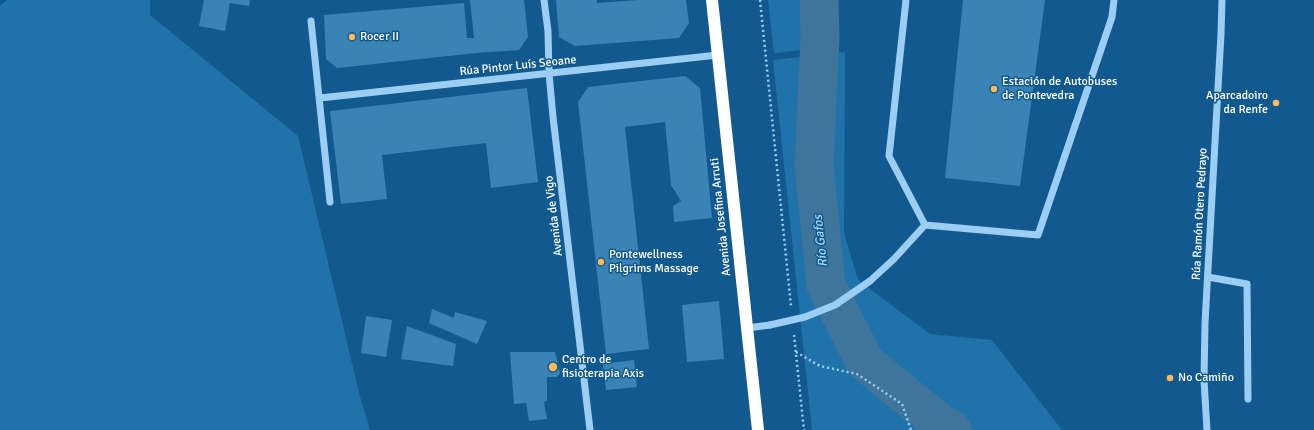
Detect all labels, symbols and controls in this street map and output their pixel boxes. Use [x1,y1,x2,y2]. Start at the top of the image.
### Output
place label: Rocer II [360,30,399,44]
marker: Rocer II [347,32,357,42]
street label: Rúa Pintor Luís Seoane [459,53,577,79]
place label: Estación de Autobuses de Pontevedra [1002,75,1117,103]
marker: Estación de Autobuses de Pontevedra [989,84,999,94]
place label: Aparcadoiro da Renfe [1206,89,1268,117]
marker: Aparcadoiro da Renfe [1271,98,1281,108]
street label: Rúa Ramón Otero Pedrayo [1189,148,1211,280]
street label: Avenida Josefina Arruti [708,157,734,277]
street label: Avenida de Vigo [542,175,566,257]
water label: Río Gafos [810,214,832,268]
place label: Pontewellness Pilgrims Massage [609,248,699,276]
marker: Pontewellness Pilgrims Massage [596,257,606,267]
place label: Centro de fisioterapia Axis [562,353,644,381]
marker: Centro de fisioterapia Axis [547,361,559,373]
place label: No Camiño [1178,371,1234,385]
marker: No Camiño [1165,373,1175,383]

